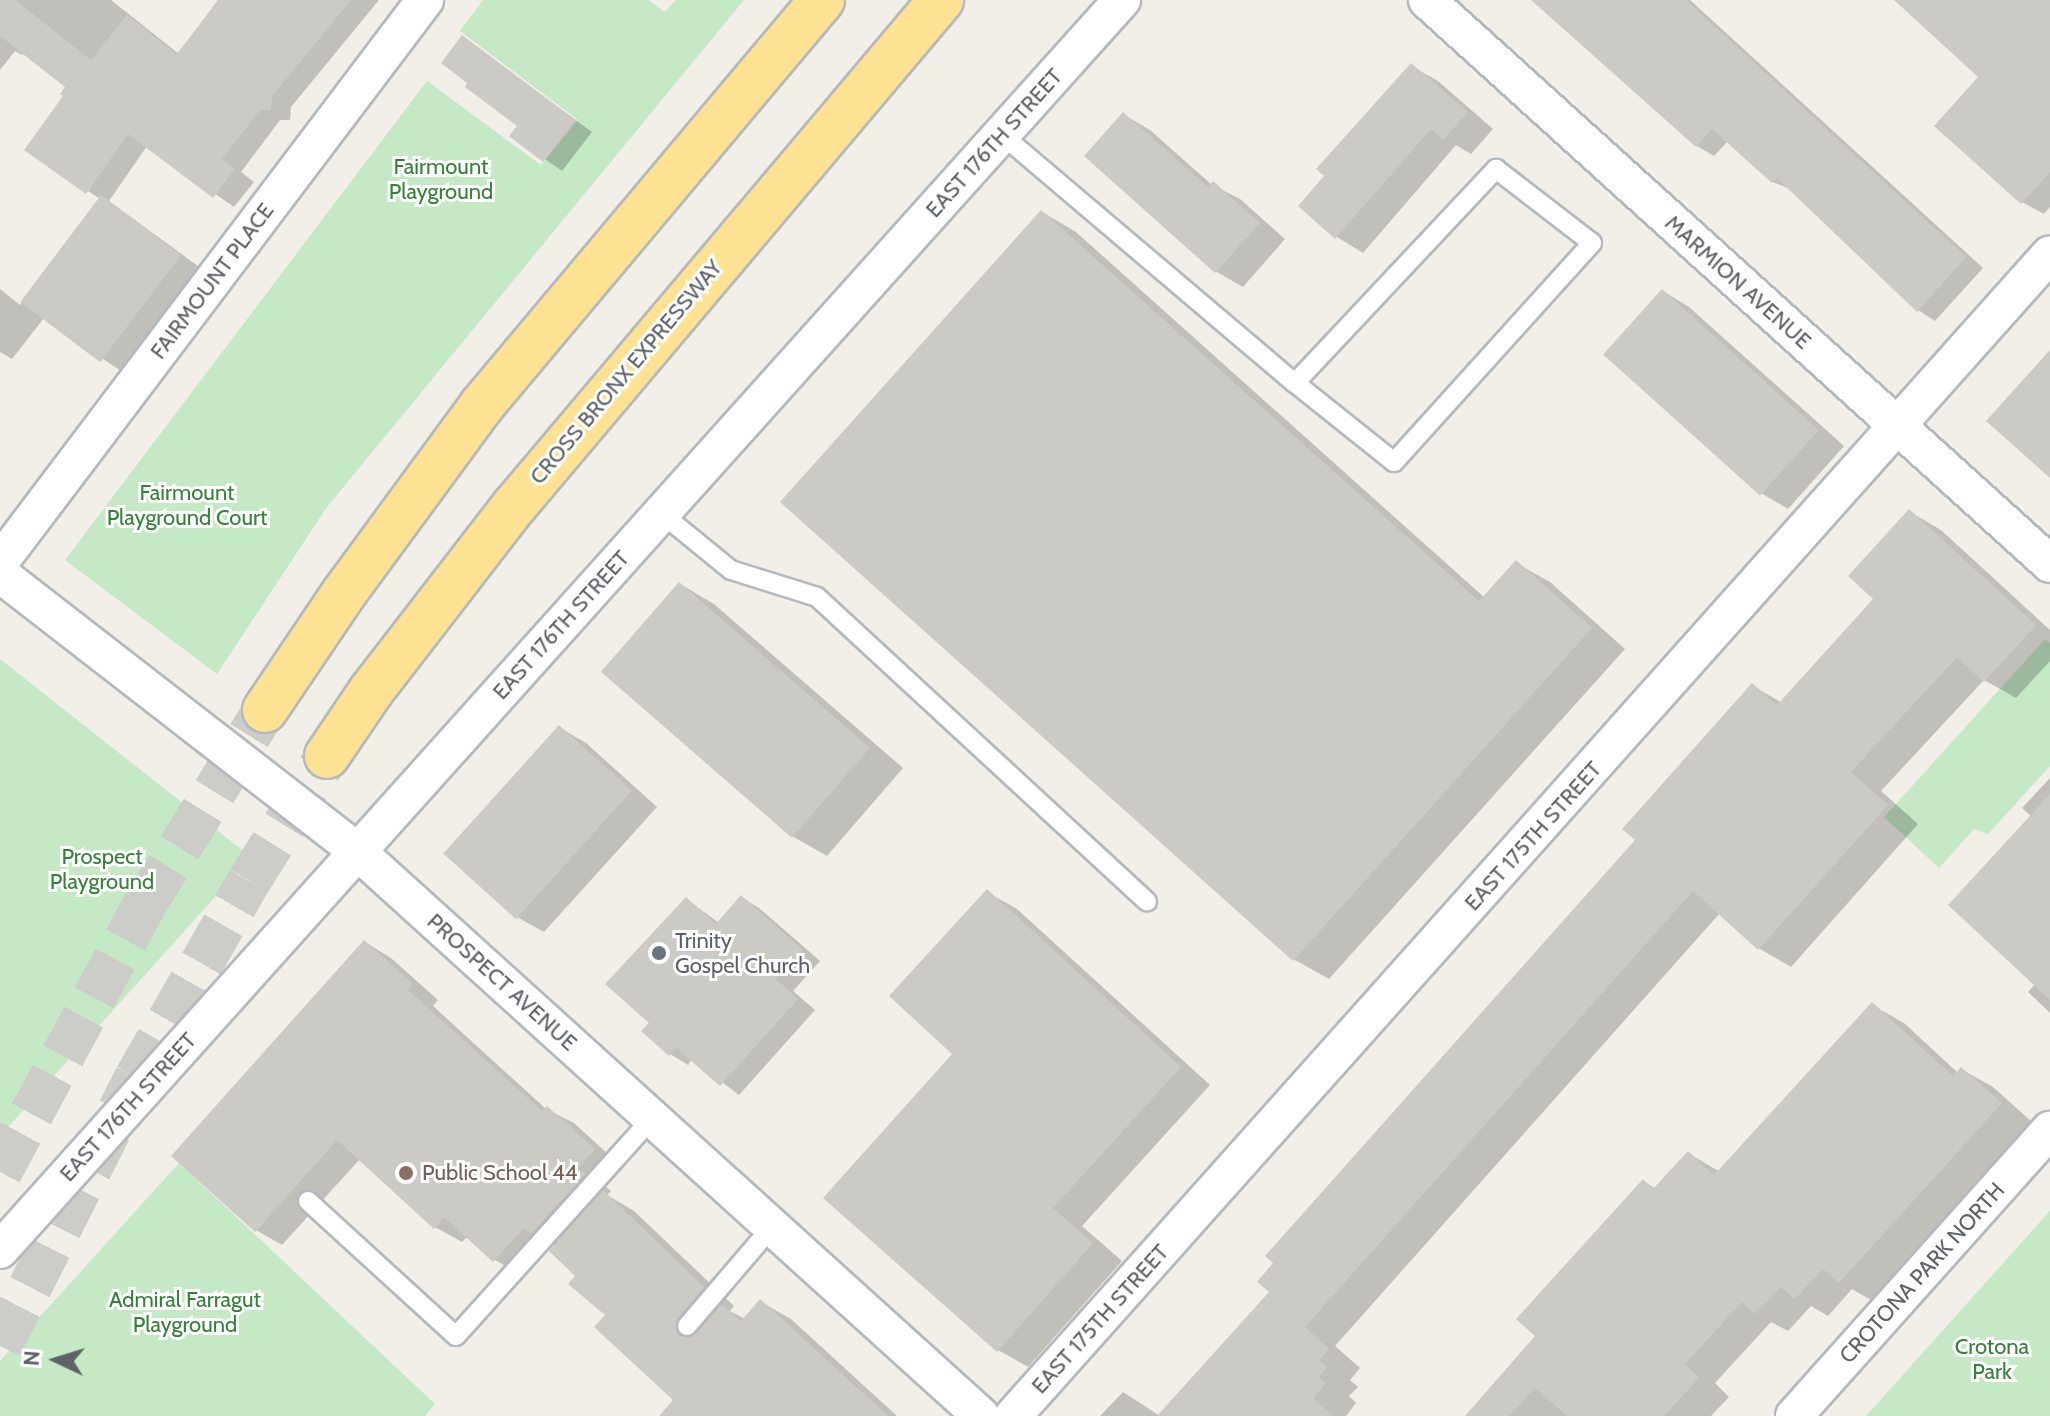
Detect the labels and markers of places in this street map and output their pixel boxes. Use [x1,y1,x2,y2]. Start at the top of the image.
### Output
place label: Trinity Gospel Church [675,927,810,978]
marker: Trinity Gospel Church [650,944,668,962]
place label: Public School 44 [422,1160,578,1186]
marker: Public School 44 [397,1164,415,1182]

